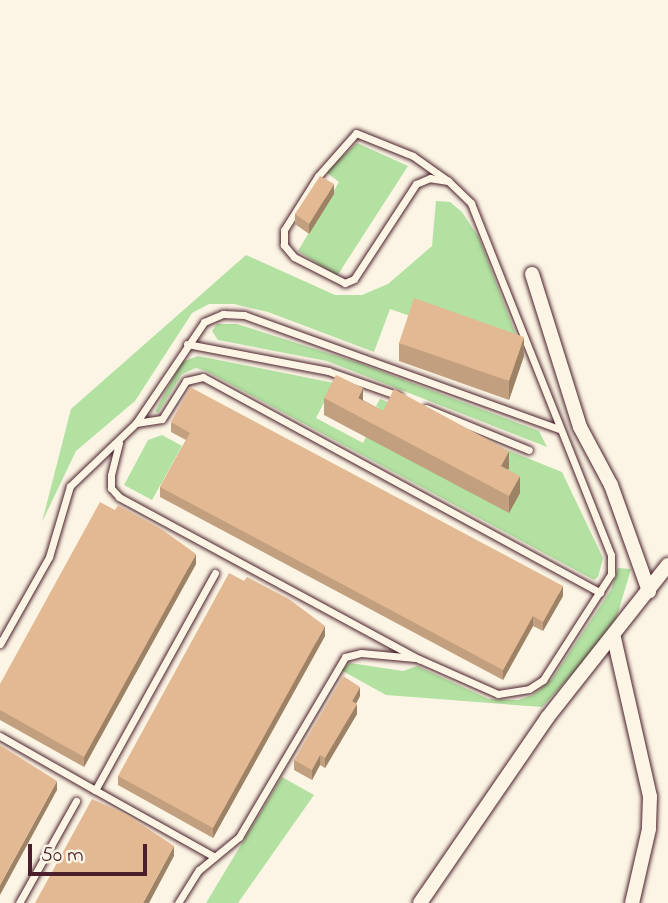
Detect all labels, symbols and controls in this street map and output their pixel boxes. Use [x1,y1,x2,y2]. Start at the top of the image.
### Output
scale bar [32,830,150,874]
text: 50 m [41,841,84,871]

